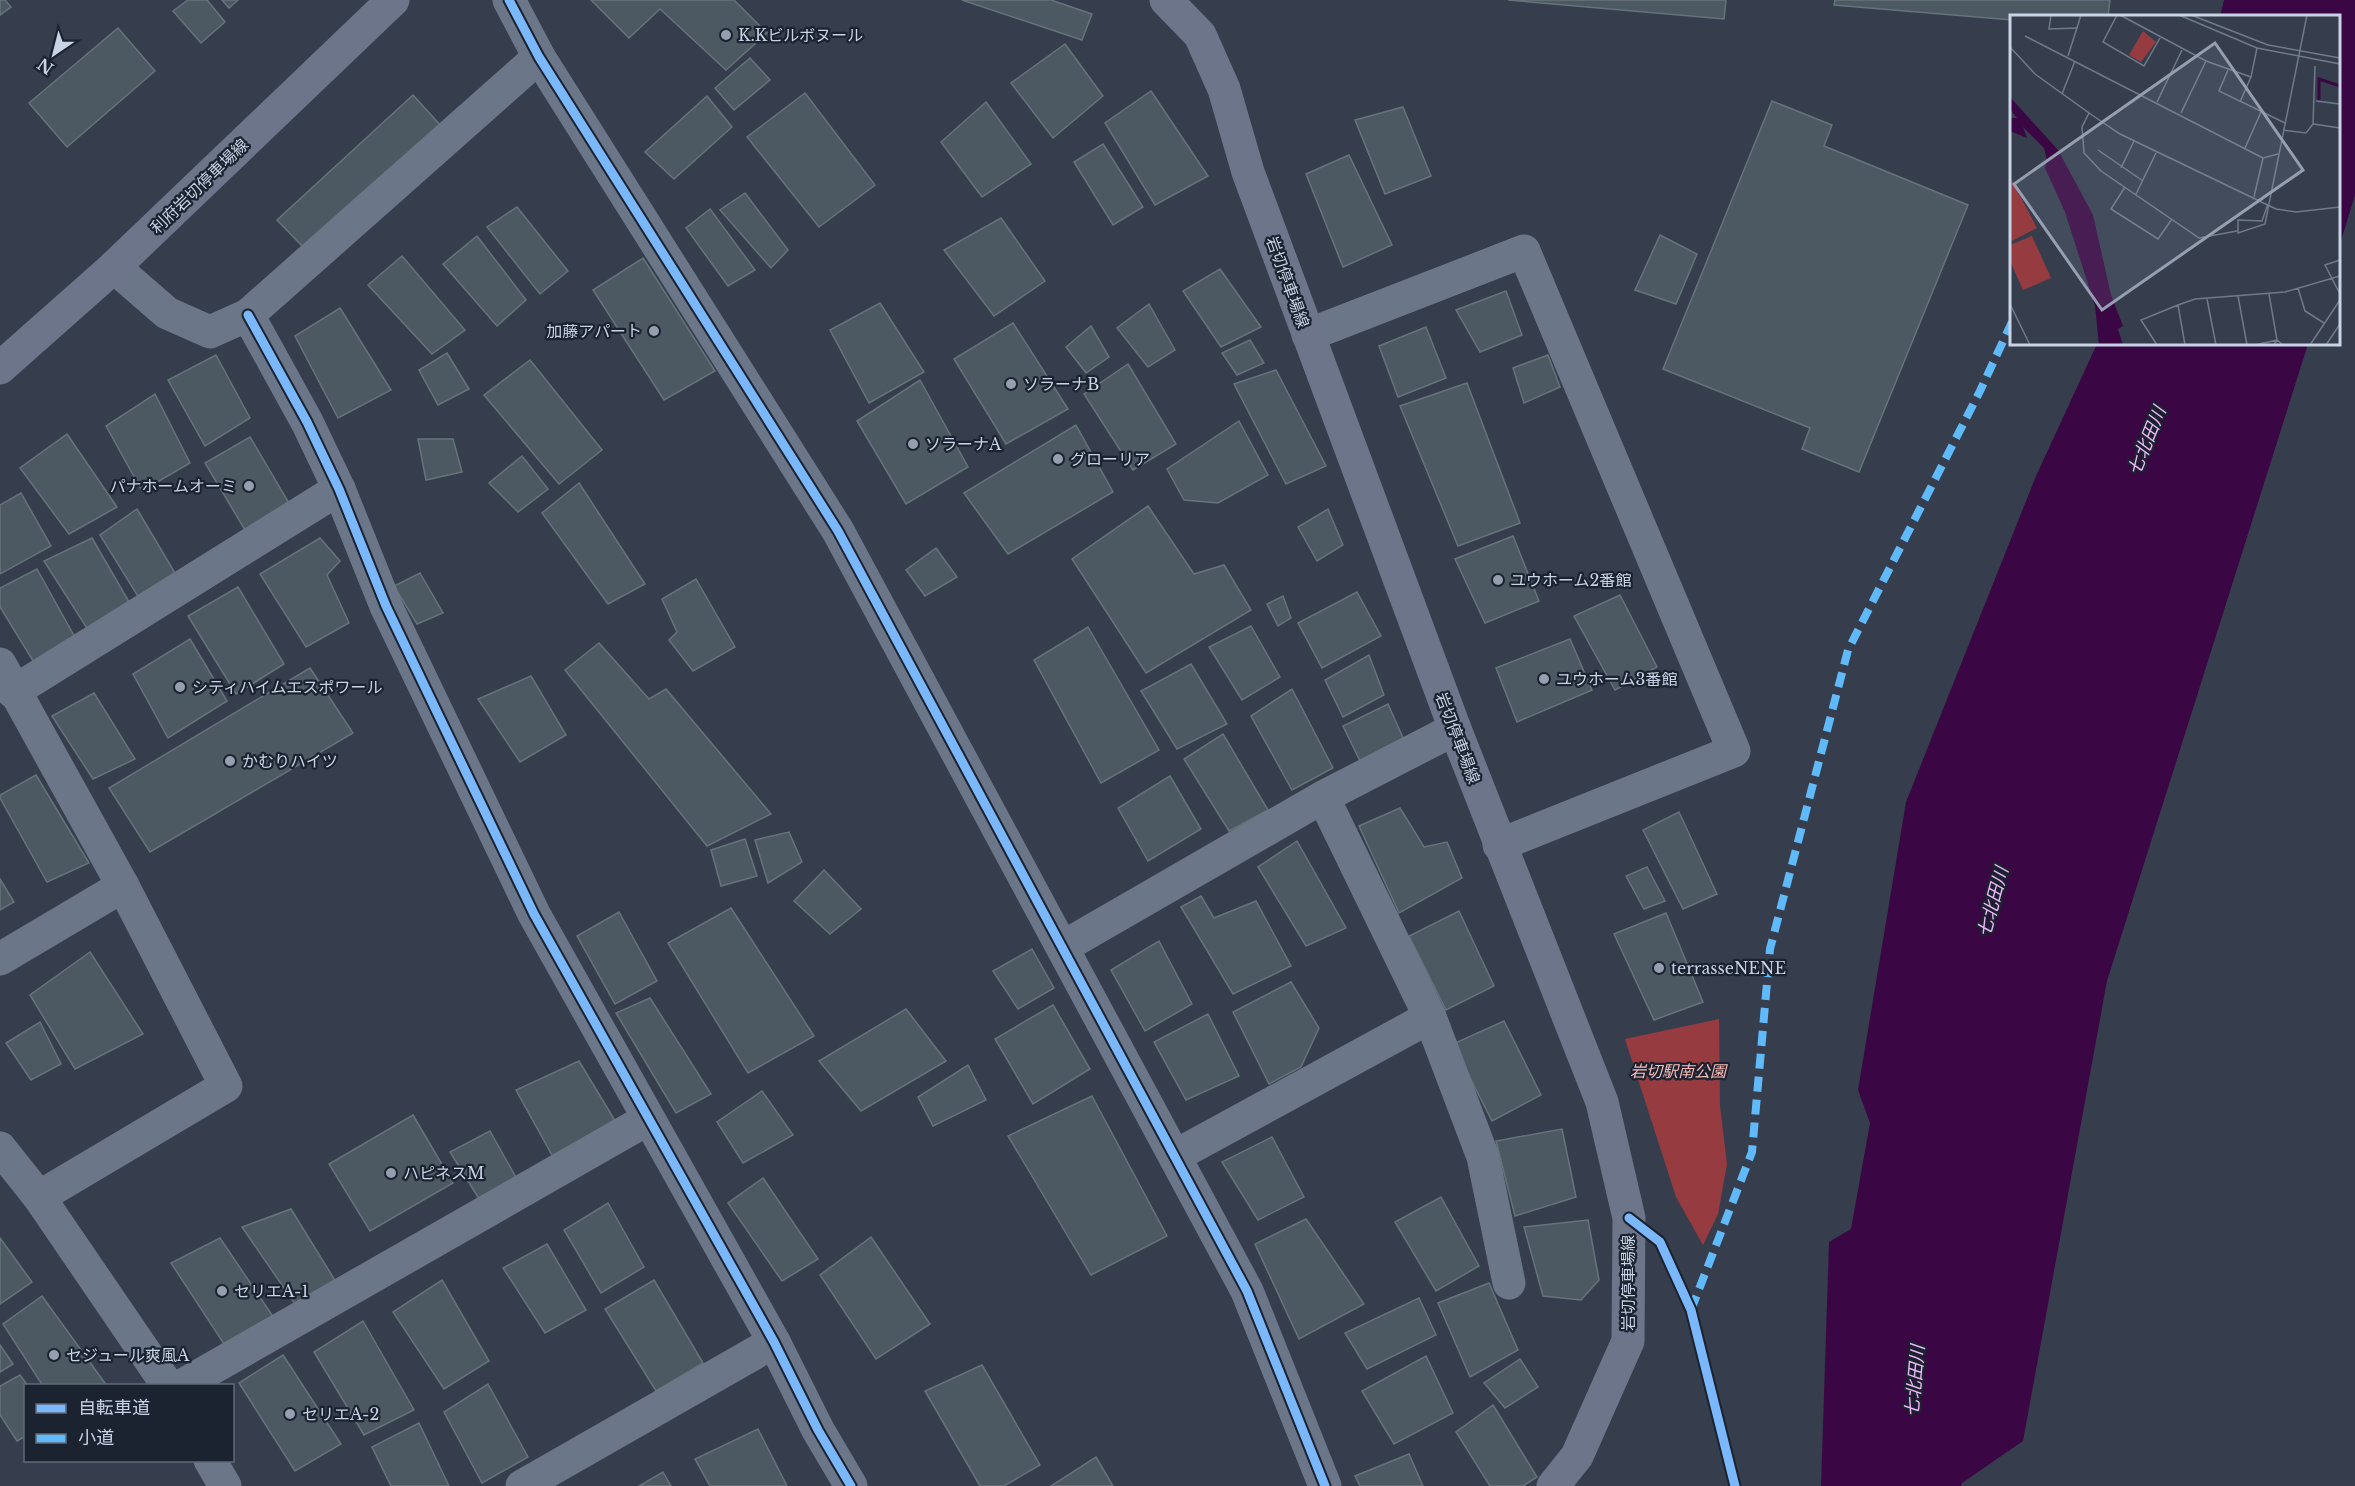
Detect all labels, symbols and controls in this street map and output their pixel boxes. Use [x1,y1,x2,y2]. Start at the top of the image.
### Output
inset map [2010,15,2340,345]
north arrow [24,24,84,84]
place label: K.Kビルボヌール [738,25,863,45]
marker: K.Kビルボヌール [719,28,733,42]
text: N [33,54,57,79]
street label: 利府岩切停車場線 [146,134,252,238]
street label: 岩切停車場線 [1262,233,1314,331]
place label: 加藤アパート [546,321,642,341]
marker: 加藤アパート [647,324,661,338]
place label: ソラーナB [1023,374,1099,394]
marker: ソラーナB [1004,377,1018,391]
water label: 七北田川 [2123,402,2171,478]
place label: ソラーナA [925,434,1002,454]
marker: ソラーナA [906,437,920,451]
place label: グローリア [1070,449,1150,469]
marker: グローリア [1051,452,1065,466]
place label: パナホームオーミ [109,476,237,496]
marker: パナホームオーミ [242,479,256,493]
place label: ユウホーム2番館 [1510,570,1631,590]
marker: ユウホーム2番館 [1491,573,1505,587]
place label: ユウホーム3番館 [1556,669,1677,689]
marker: ユウホーム3番館 [1537,672,1551,686]
place label: シティハイムエスポワール [192,677,382,697]
marker: シティハイムエスポワール [173,680,187,694]
street label: 岩切停車場線 [1431,690,1485,786]
place label: かむりハイツ [242,751,338,771]
marker: かむりハイツ [223,754,237,768]
water label: 七北田川 [1973,862,2013,940]
place label: terrasseNENE [1671,958,1786,978]
marker: terrasseNENE [1652,961,1666,975]
park label: 岩切駅南公園 [1630,1061,1728,1081]
place label: ハピネスM [403,1163,484,1183]
marker: ハピネスM [384,1166,398,1180]
street label: 岩切停車場線 [1618,1235,1638,1331]
place label: セリエA-1 [234,1281,309,1301]
marker: セリエA-1 [215,1284,229,1298]
water label: 七北田川 [1901,1342,1929,1418]
place label: セジュール爽風A [66,1345,190,1365]
marker: セジュール爽風A [47,1348,61,1362]
legend [24,1384,234,1462]
text: 自転車道 [78,1397,150,1419]
place label: セリエA-2 [302,1404,379,1424]
marker: セリエA-2 [283,1407,297,1421]
text: 小道 [78,1427,114,1449]

